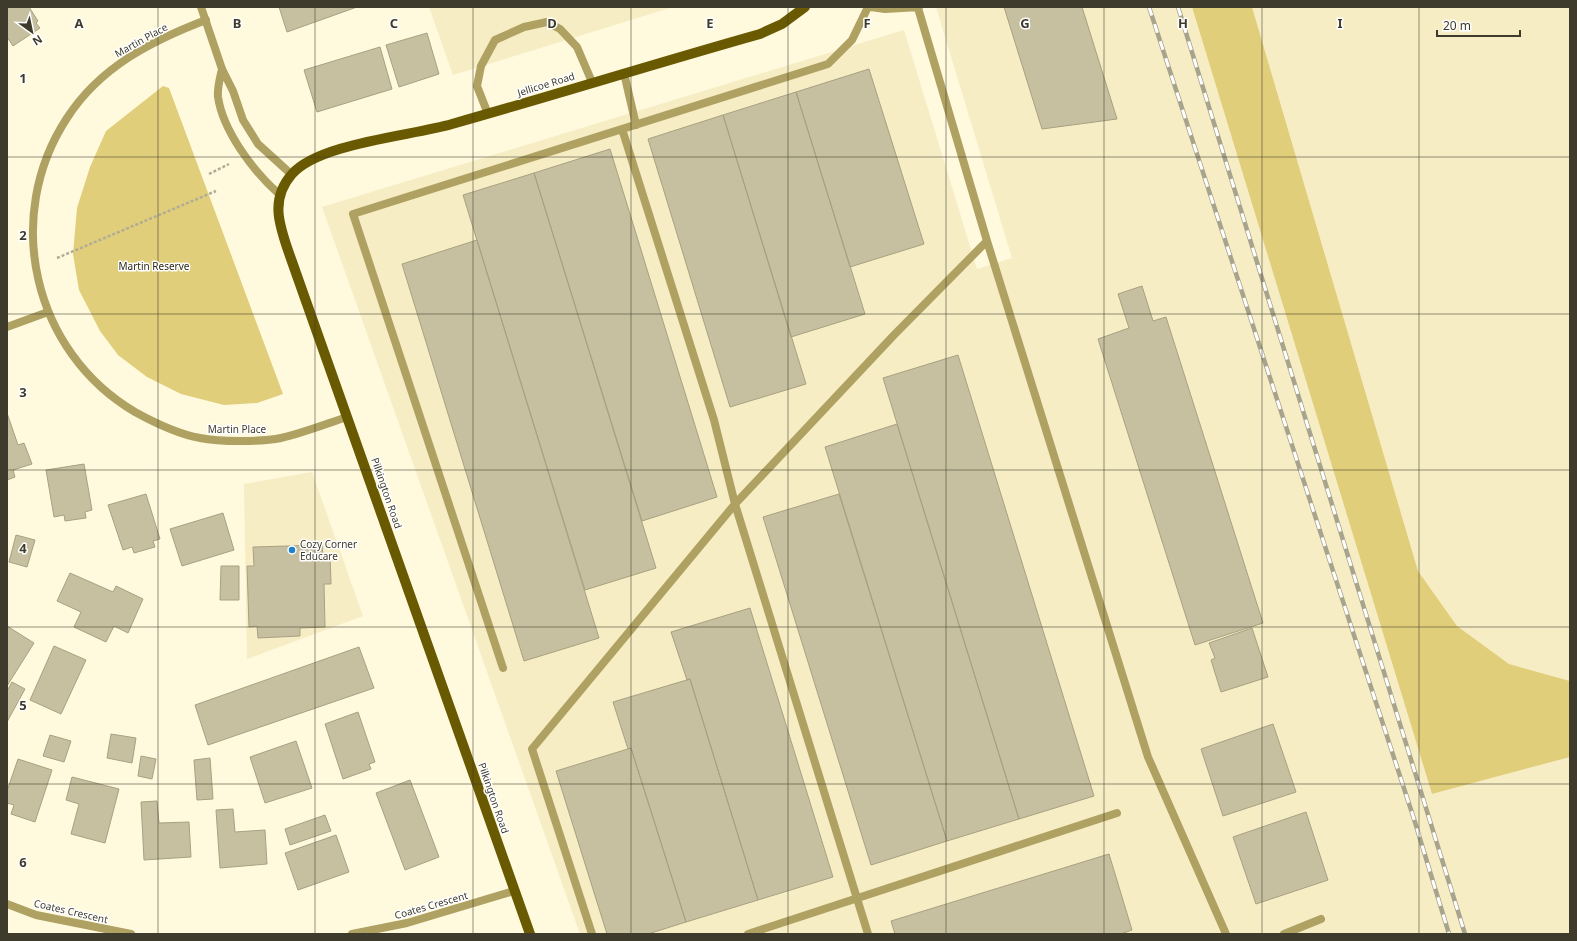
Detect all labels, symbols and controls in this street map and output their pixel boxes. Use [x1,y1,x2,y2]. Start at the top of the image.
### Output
north arrow [12,12,52,52]
scale bar [1437,12,1520,38]
text: A [75,14,84,32]
text: B [233,14,241,32]
text: C [390,14,398,32]
text: D [547,14,557,32]
text: E [706,14,714,32]
text: F [863,14,871,32]
text: G [1020,14,1030,32]
text: H [1178,14,1188,32]
text: I [1337,14,1343,32]
text: 20 m [1443,17,1471,34]
street label: Martin Place [112,20,170,60]
text: N [30,32,46,50]
text: 1 [19,69,27,87]
street label: Jellicoe Road [515,69,576,100]
text: 2 [19,226,27,244]
park label: Martin Reserve [119,259,190,273]
text: 3 [19,383,27,401]
street label: Martin Place [208,422,267,436]
street label: Pilkington Road [368,456,406,530]
place label: Cozy Corner Educare [300,537,357,563]
text: 4 [19,539,27,557]
marker: Cozy Corner Educare [287,545,297,555]
text: 5 [19,696,27,714]
street label: Pilkington Road [475,761,513,835]
text: 6 [19,853,27,871]
street label: Coates Crescent [393,888,470,922]
street label: Coates Crescent [33,896,110,926]

